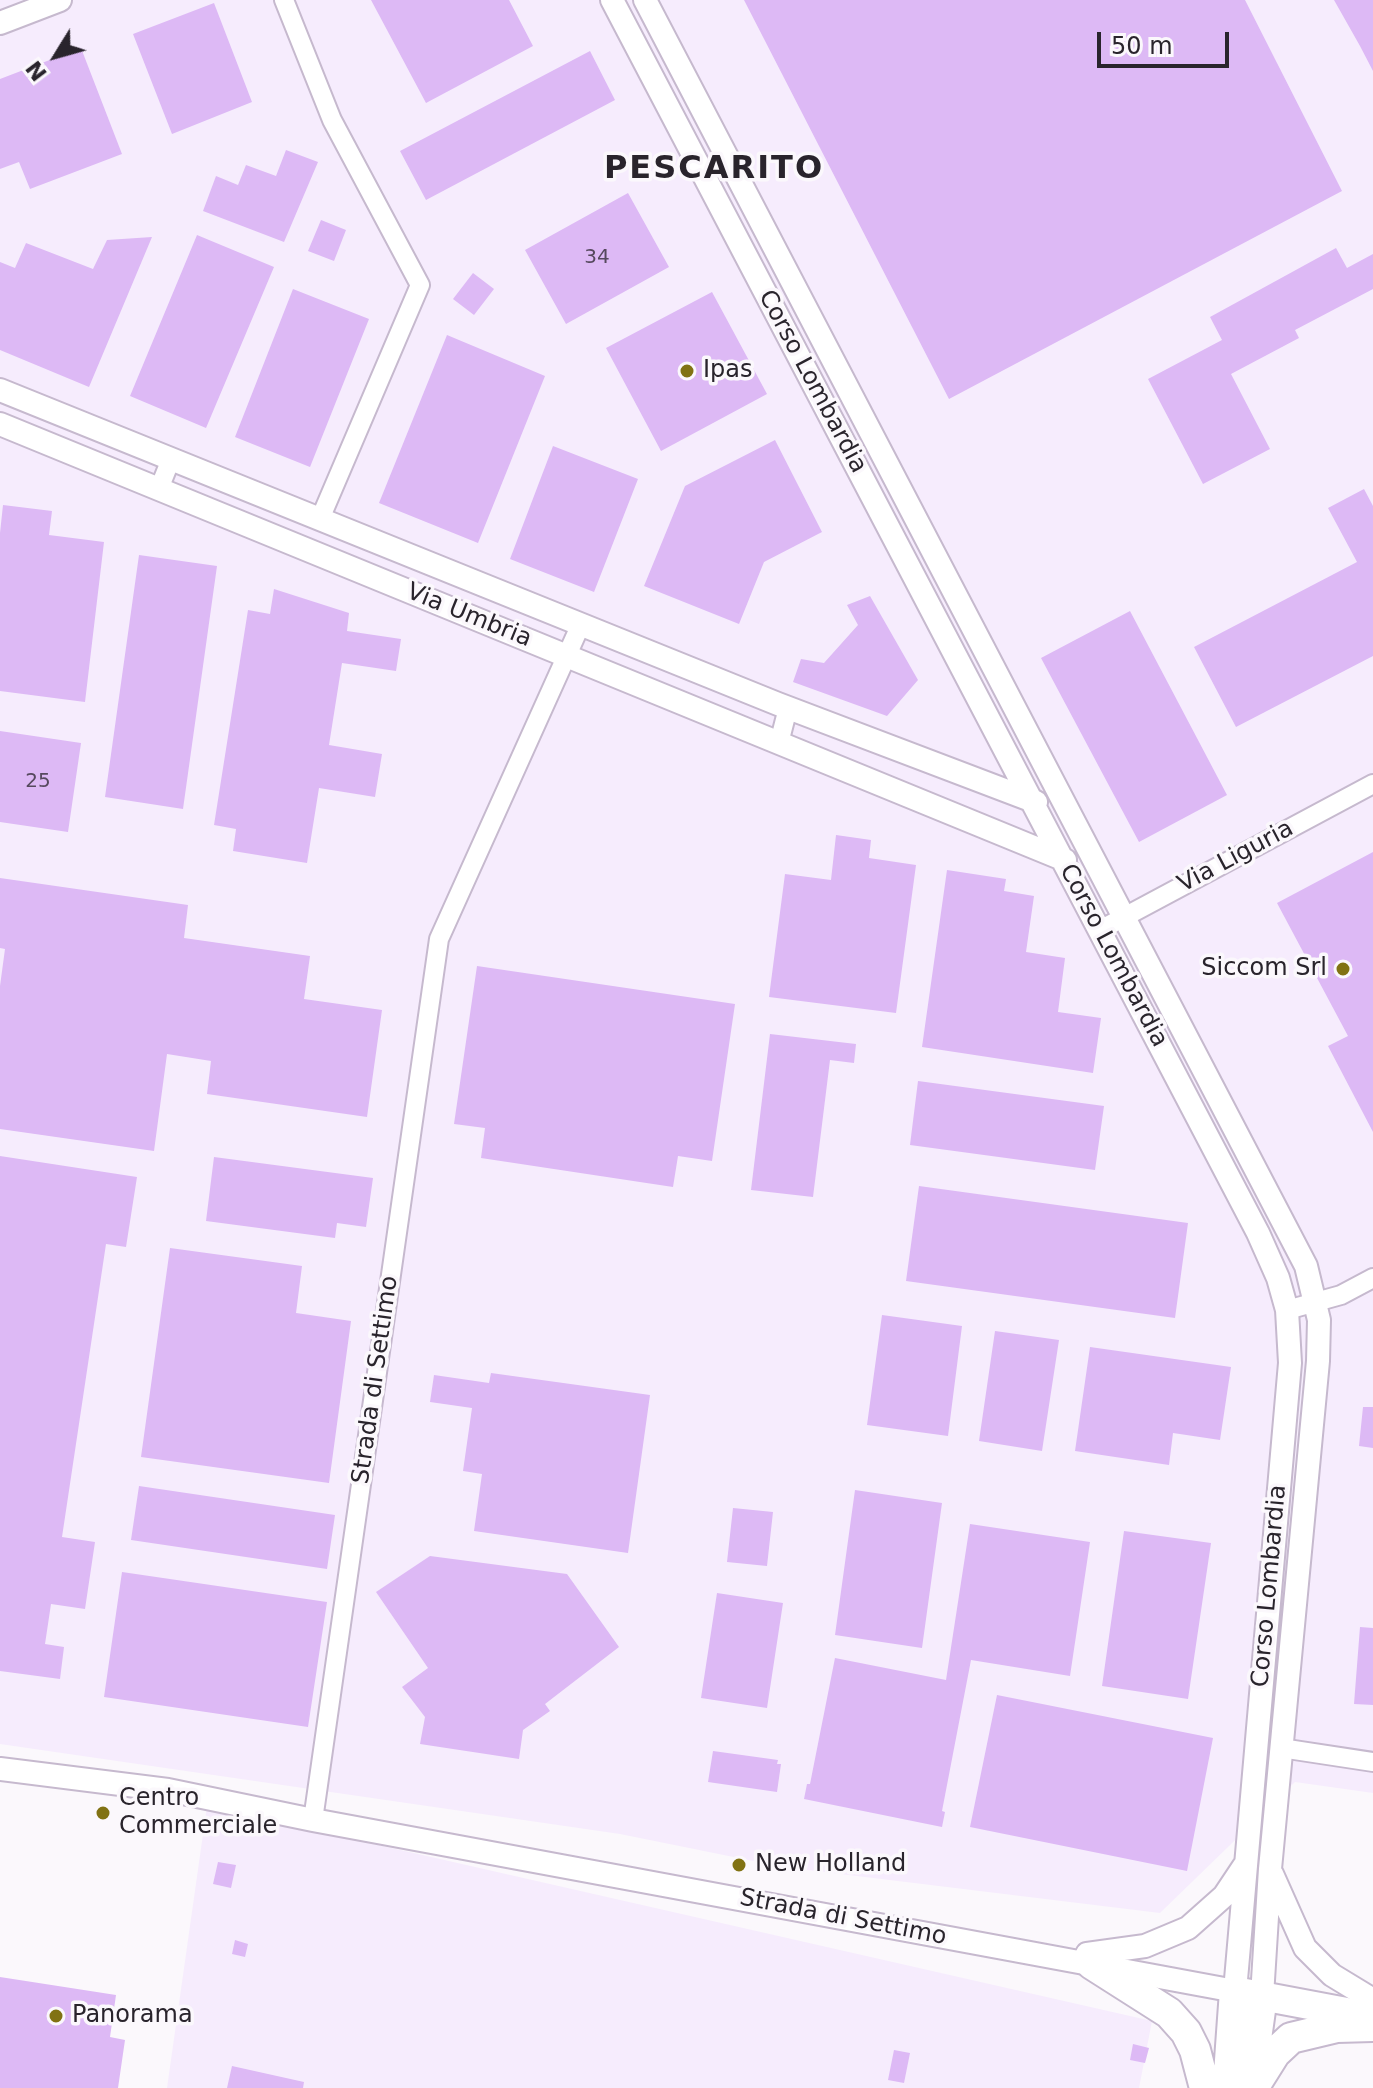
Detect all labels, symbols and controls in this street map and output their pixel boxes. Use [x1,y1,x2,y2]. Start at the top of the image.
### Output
north arrow [16,16,96,96]
scale bar [1101,16,1233,66]
text: 50 m [1111,32,1173,60]
text: N [21,56,52,86]
district label: PESCARITO [604,151,824,189]
house number: 34 [584,246,610,270]
street label: Corso Lombardia [752,286,872,478]
place label: Ipas [703,357,753,385]
marker: Ipas [678,362,696,380]
street label: Via Umbria [402,578,536,654]
house number: 25 [25,770,51,794]
street label: Via Liguria [1173,815,1299,899]
street label: Corso Lombardia [1053,860,1173,1052]
place label: Siccom Srl [1201,955,1327,983]
marker: Siccom Srl [1334,960,1352,978]
street label: Strada di Settimo [347,1274,405,1486]
street label: Corso Lombardia [1247,1484,1293,1688]
place label: Centro Commerciale [119,1785,277,1841]
marker: Centro Commerciale [94,1804,112,1822]
place label: New Holland [755,1851,906,1879]
marker: New Holland [730,1856,748,1874]
street label: Strada di Settimo [737,1884,949,1952]
place label: Panorama [72,2002,193,2030]
marker: Panorama [47,2007,65,2025]

